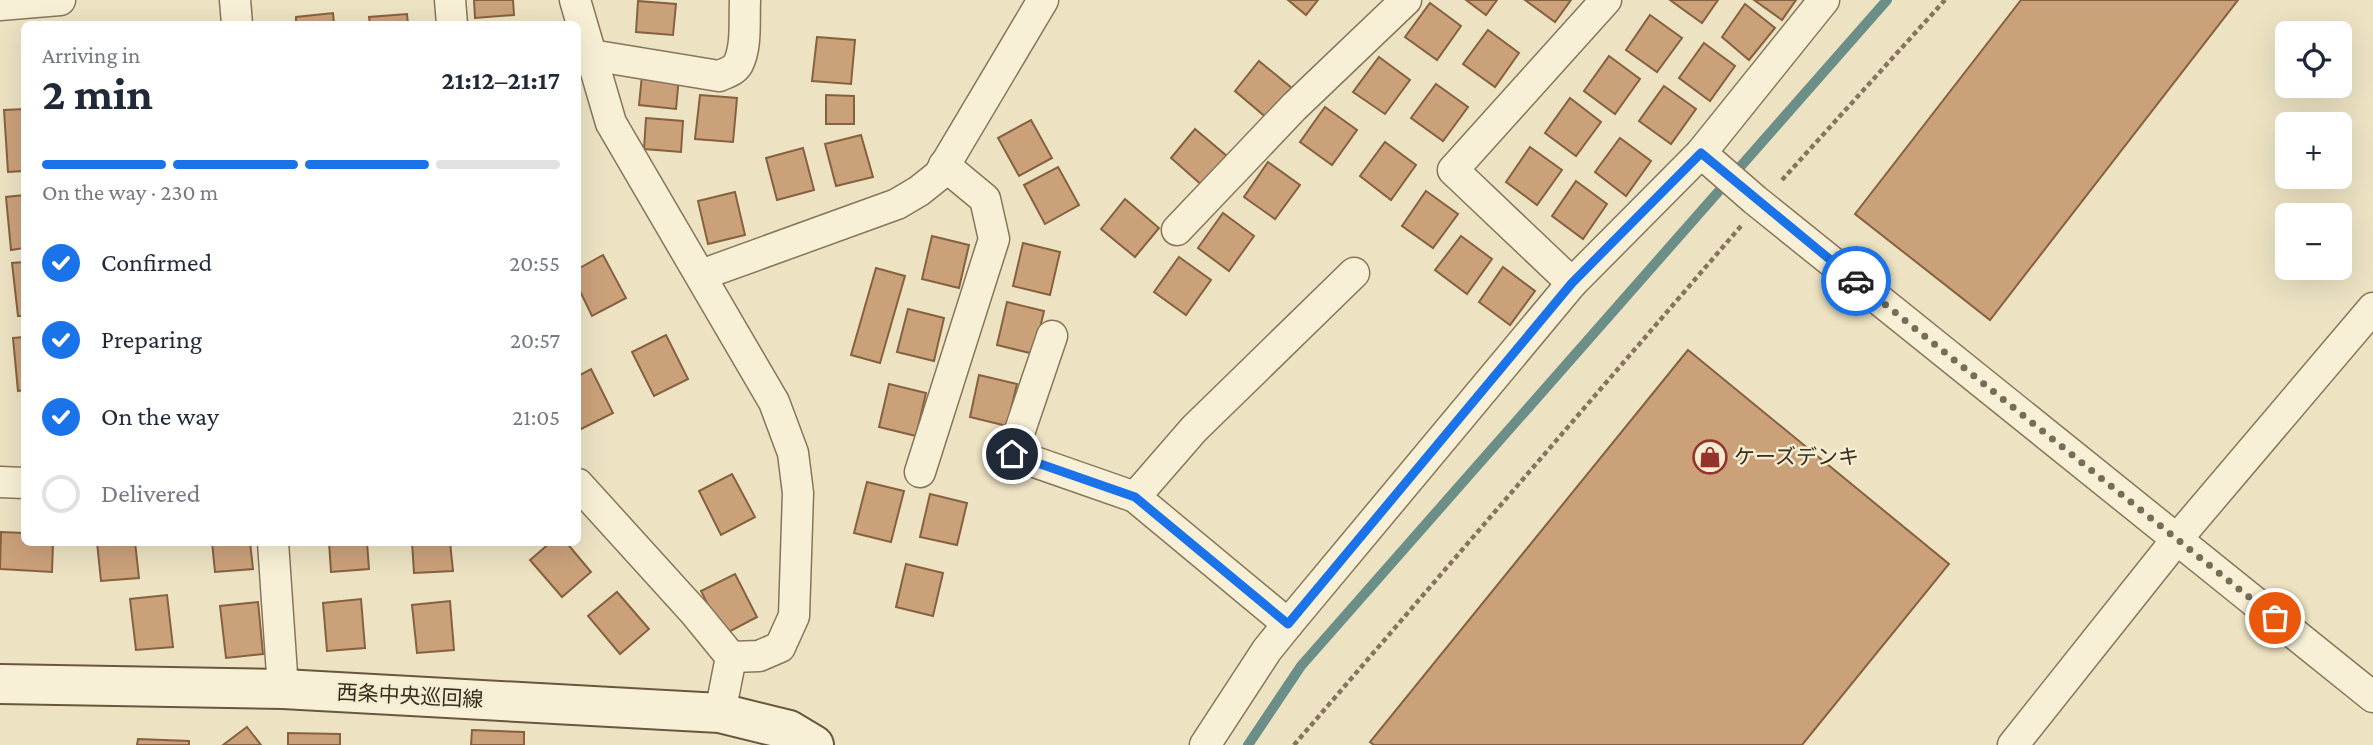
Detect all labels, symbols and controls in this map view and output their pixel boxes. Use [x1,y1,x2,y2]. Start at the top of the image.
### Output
map controls [2275,21,2352,280]
button: locate [2275,21,2352,98]
text: Arriving in [42,42,140,68]
text: 21:12–21:17 [442,66,560,95]
text: 2 min [42,68,153,119]
button: + [2275,112,2352,189]
text: On the way · 230 m [42,179,218,205]
button: − [2275,203,2352,280]
icon: check [42,244,80,282]
courier [1821,246,1891,316]
text: Confirmed [101,248,212,277]
text: 20:55 [509,250,560,276]
icon: car [1837,262,1875,300]
icon: check [42,321,80,359]
text: Preparing [101,325,202,354]
text: 20:57 [510,327,560,353]
icon: check [42,398,80,436]
text: On the way [101,402,219,431]
text: 21:05 [512,404,560,430]
pin [982,424,1042,484]
icon: home [993,435,1031,473]
shop icon: ケーズデンキ [1691,438,1729,476]
place label: ケーズデンキ [1734,445,1859,469]
text: Delivered [101,479,200,508]
pin [2245,588,2305,648]
icon: bag [2256,599,2294,637]
street label: 西条中央巡回線 [336,680,484,712]

